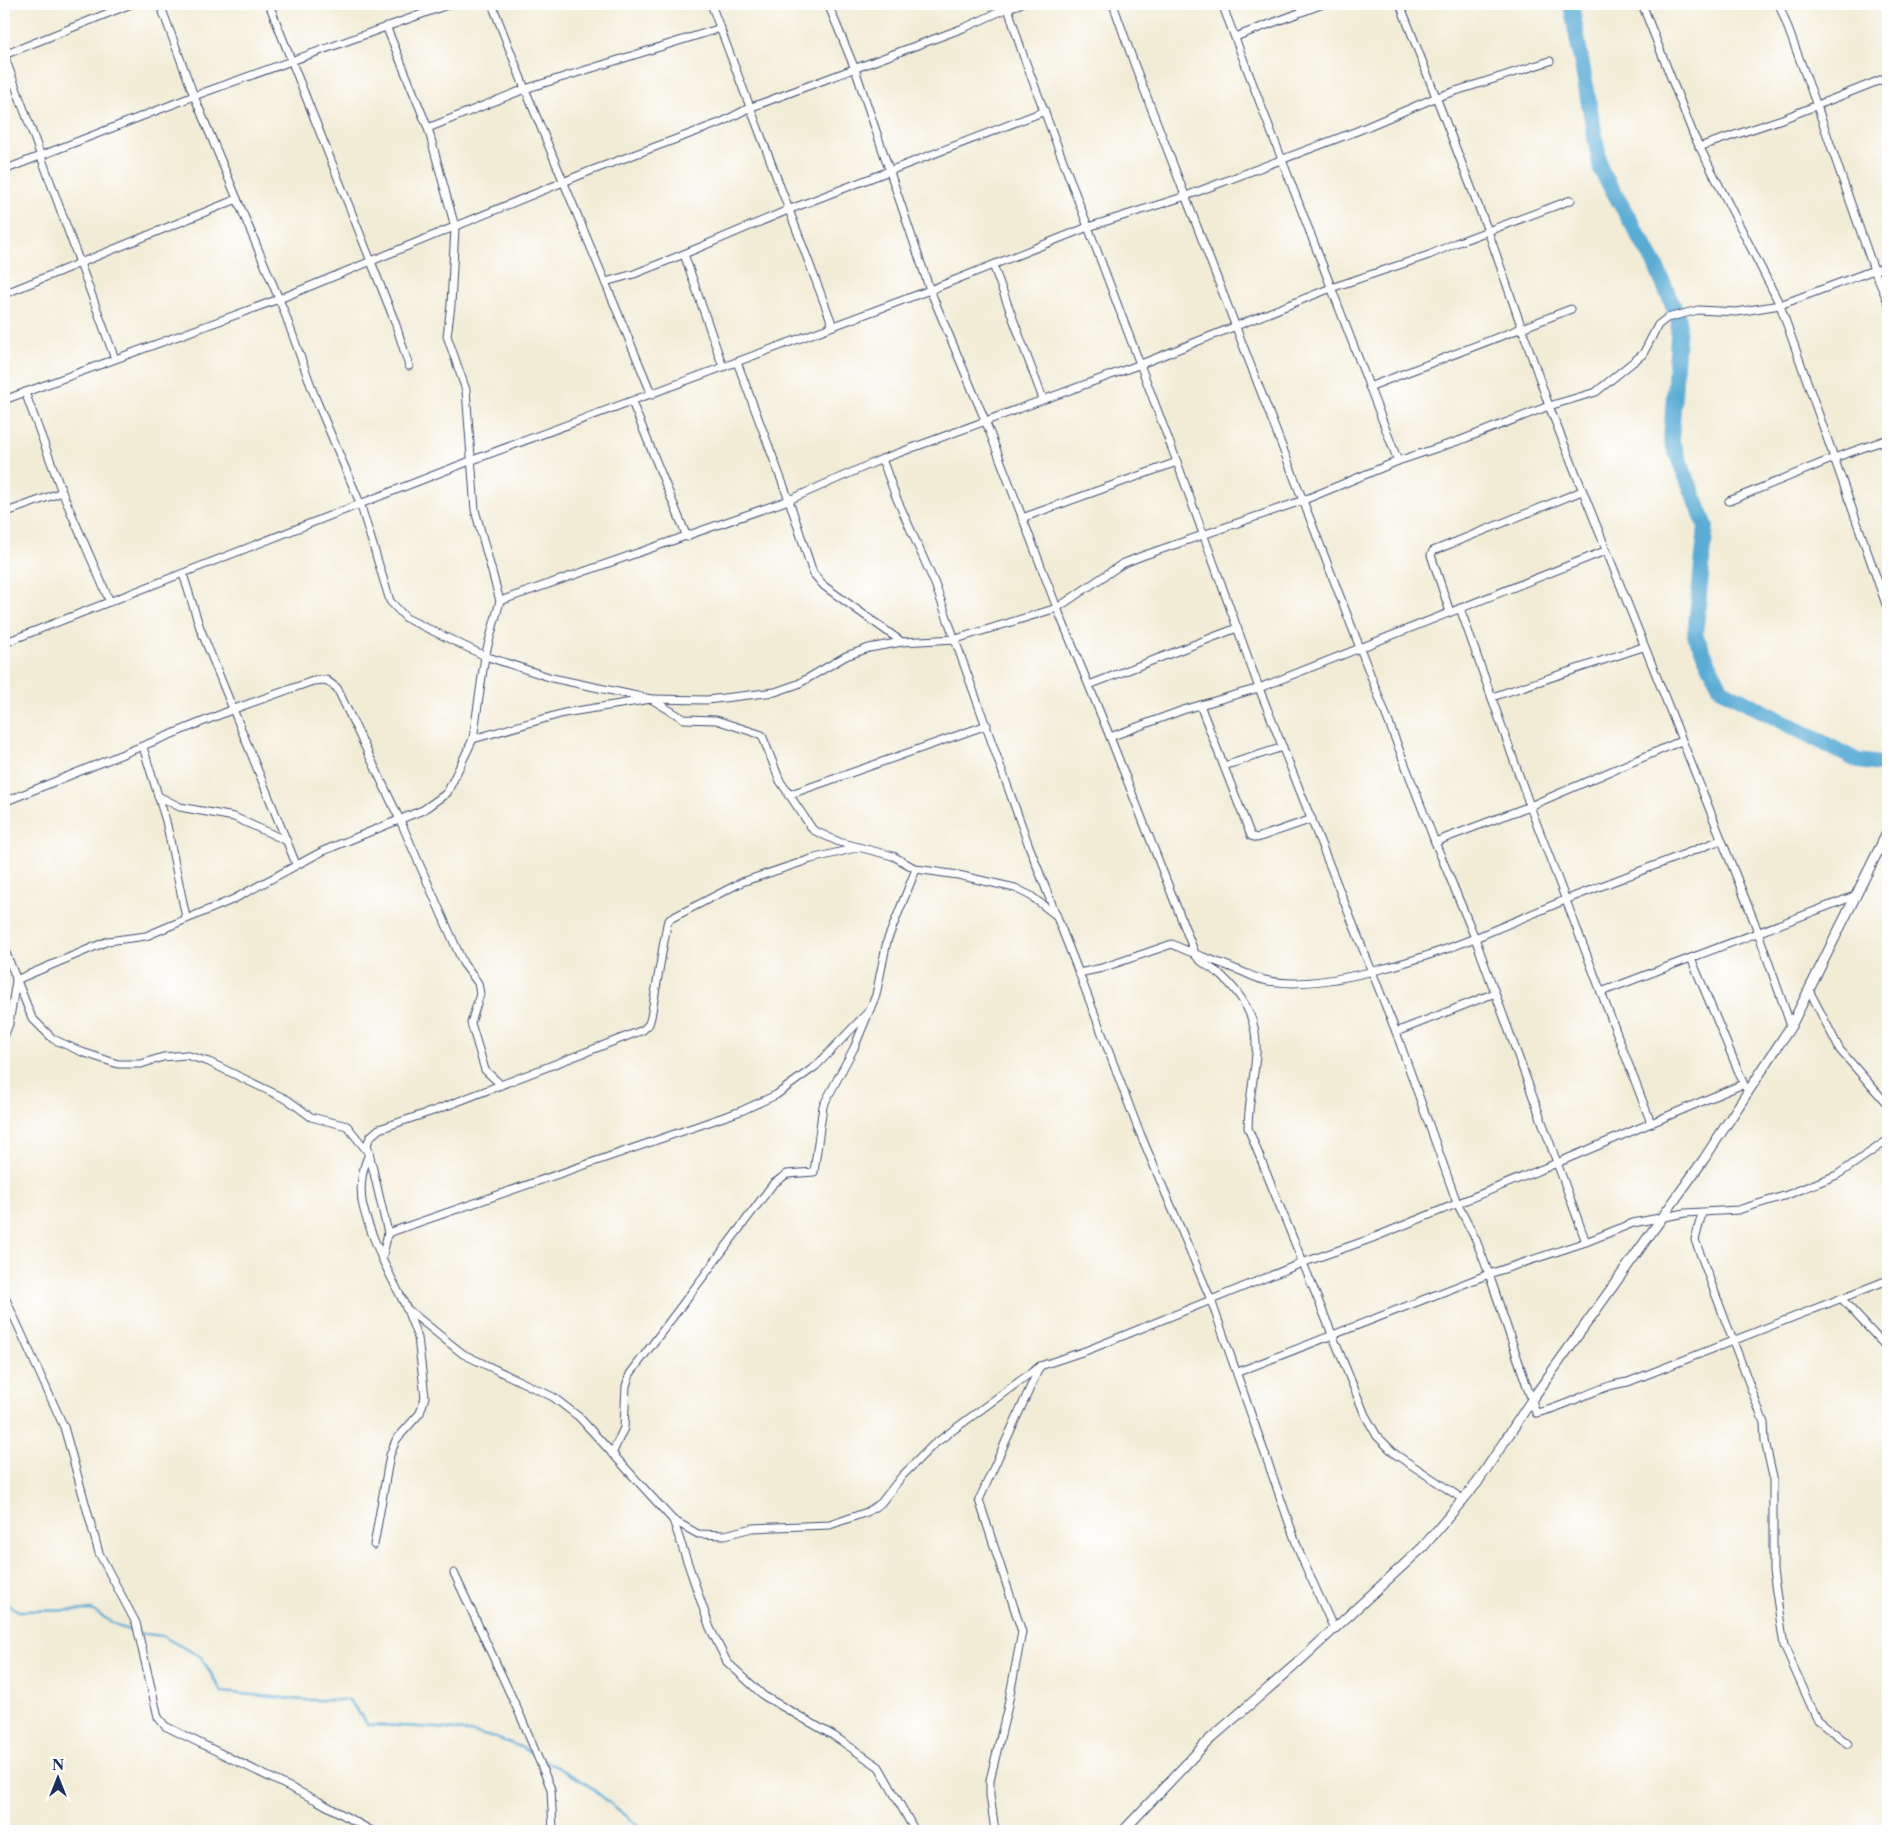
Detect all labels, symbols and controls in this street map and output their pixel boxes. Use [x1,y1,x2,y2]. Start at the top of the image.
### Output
north arrow [32,1752,82,1802]
text: N [52,1756,64,1774]

